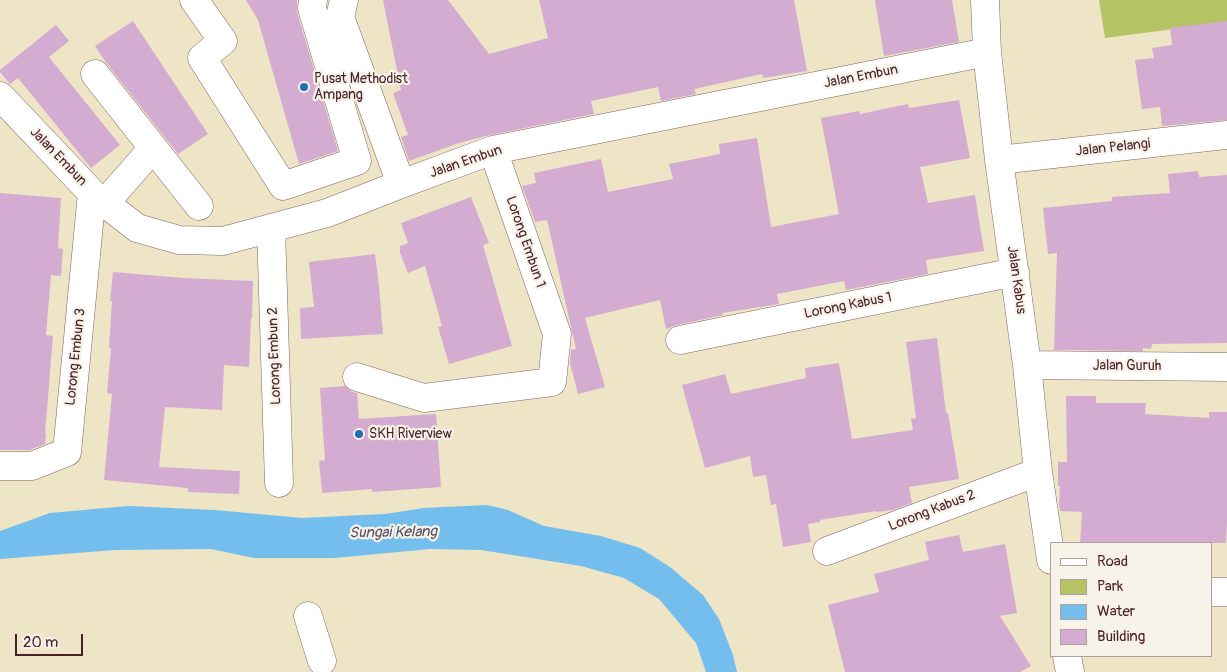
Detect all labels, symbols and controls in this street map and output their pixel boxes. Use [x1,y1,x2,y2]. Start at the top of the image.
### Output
street label: Jalan Embun [823,62,899,92]
place label: Pusat Methodist Ampang [314,71,408,104]
marker: Pusat Methodist Ampang [298,81,310,93]
street label: Jalan Embun [26,124,90,190]
street label: Jalan Pelangi [1075,136,1151,160]
street label: Jalan Embun [428,142,504,182]
street label: Lorong Embun 1 [501,194,549,290]
street label: Jalan Kabus [1003,245,1029,315]
street label: Lorong Kabus 1 [803,289,893,323]
street label: Lorong Embun 3 [63,307,89,407]
street label: Lorong Embun 2 [265,307,285,405]
street label: Jalan Guruh [1093,358,1161,374]
place label: SKH Riverview [369,426,452,442]
marker: SKH Riverview [353,428,365,440]
street label: Lorong Kabus 2 [886,487,978,535]
water label: Sungai Kelang [349,523,437,543]
legend [1050,542,1212,657]
text: Road [1097,552,1128,571]
text: Park [1097,577,1123,596]
text: Water [1097,602,1135,621]
scale bar [18,624,85,656]
text: Building [1097,627,1145,646]
text: 20 m [23,633,58,652]

